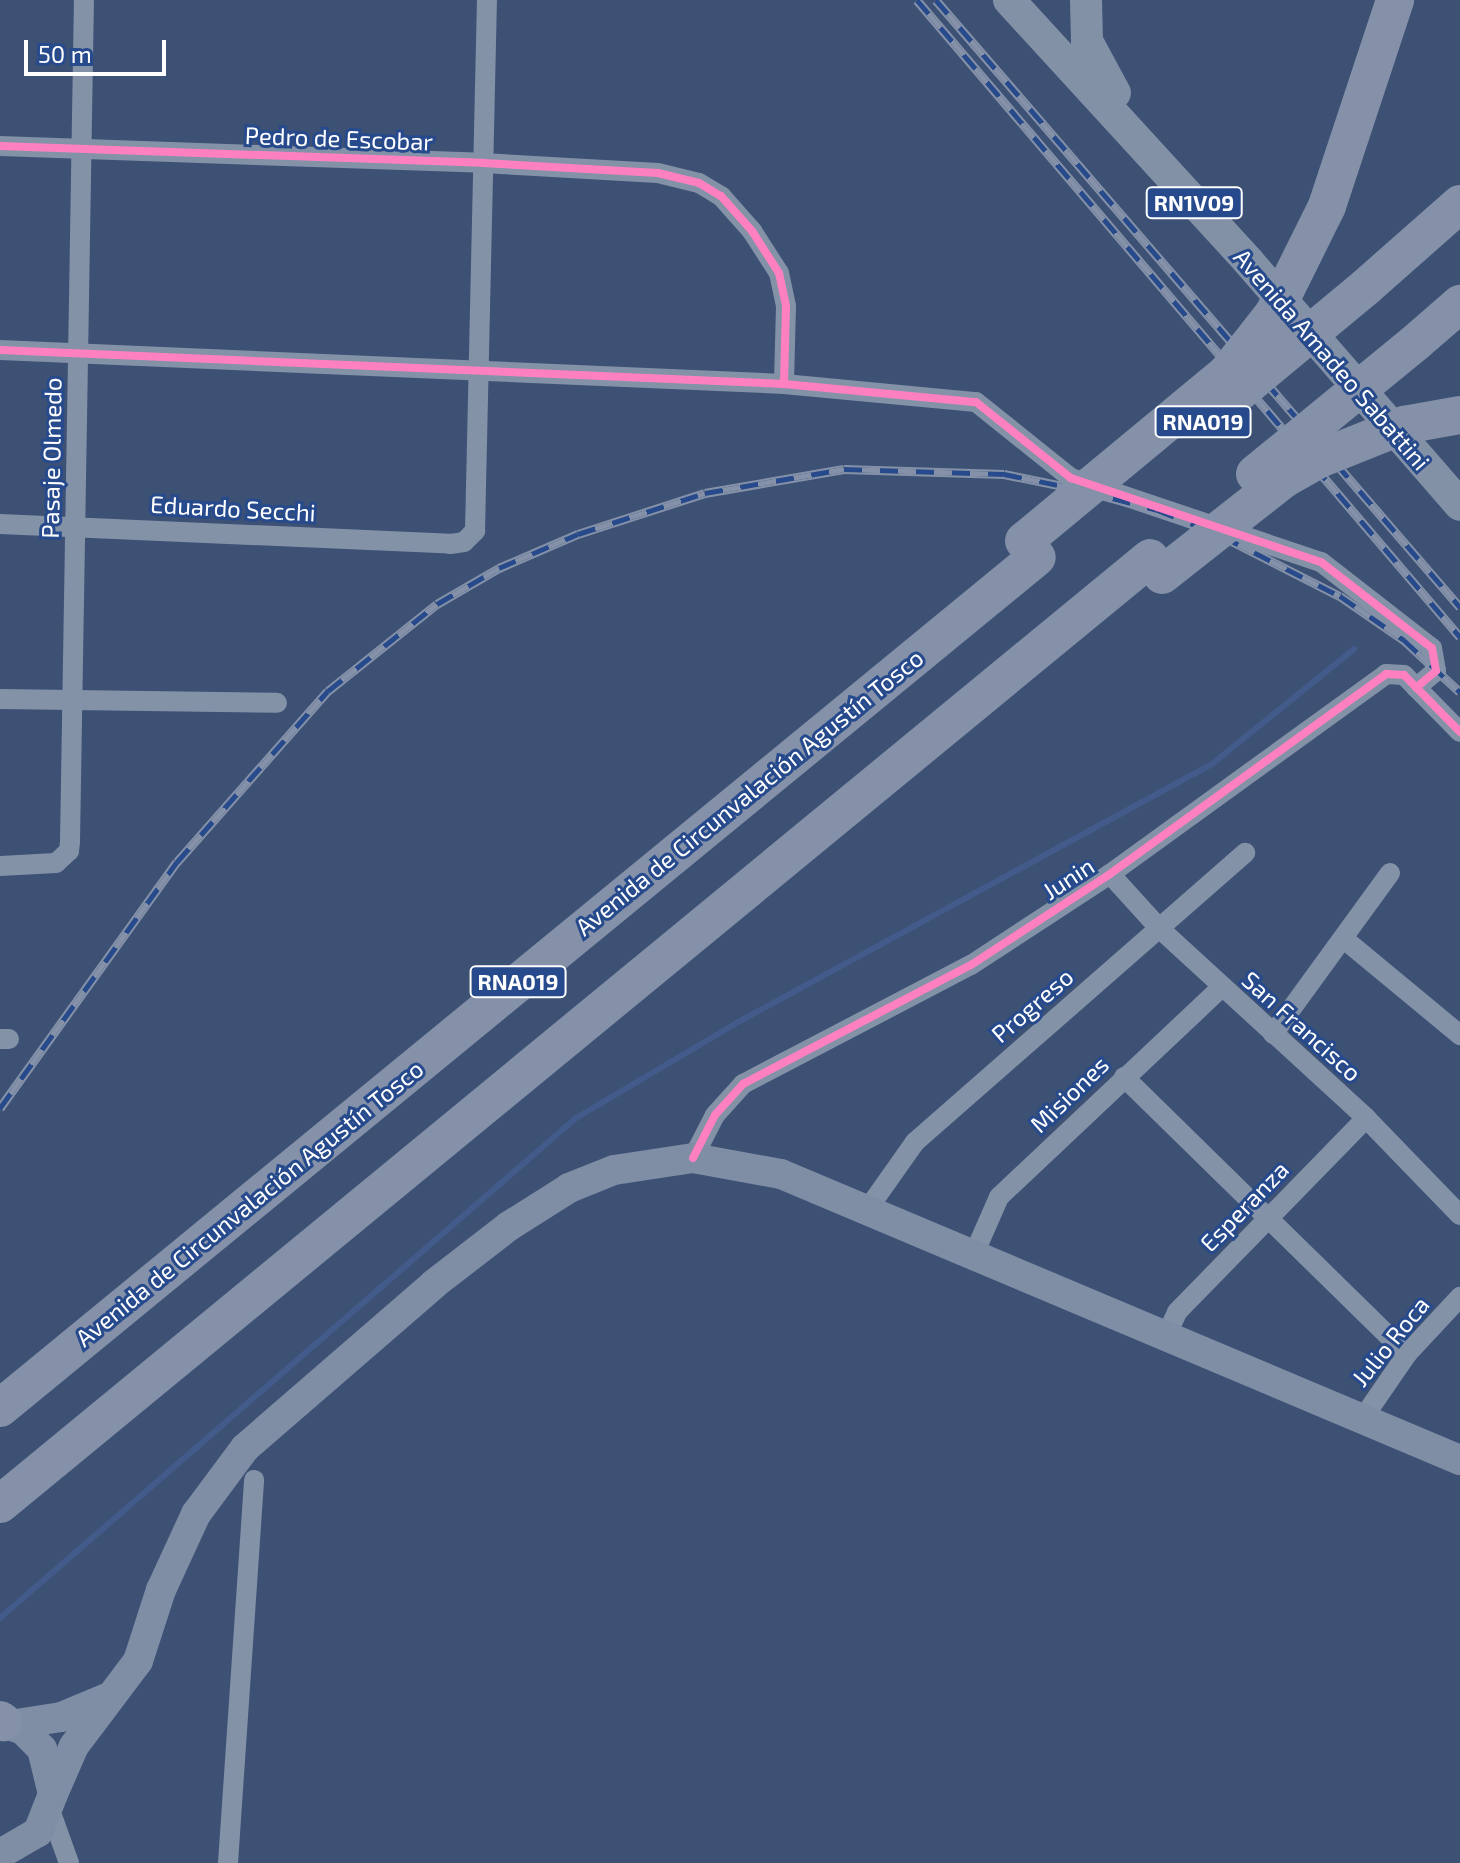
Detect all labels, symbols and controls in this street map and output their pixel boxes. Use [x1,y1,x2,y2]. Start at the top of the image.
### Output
scale bar [28,24,170,74]
text: 50 m [38,39,92,68]
street label: Pedro de Escobar [244,120,434,156]
road number: RN1V09 [1144,185,1244,221]
street label: Avenida Amadeo Sabattini [1228,242,1436,476]
street label: Pasaje Olmedo [35,377,67,539]
road number: RNA019 [1153,404,1253,440]
street label: Eduardo Secchi [150,489,316,527]
street label: Avenida de Circunvalación Agustín Tosco [569,642,929,942]
street label: Junin [1037,851,1099,905]
street label: Progreso [985,962,1079,1048]
road number: RNA019 [468,964,568,1000]
street label: San Francisco [1237,965,1367,1087]
street label: Misiones [1024,1050,1114,1138]
street label: Avenida de Circunvalación Agustín Tosco [69,1053,429,1353]
street label: Esperanza [1194,1155,1294,1257]
street label: Julio Roca [1345,1290,1435,1392]

